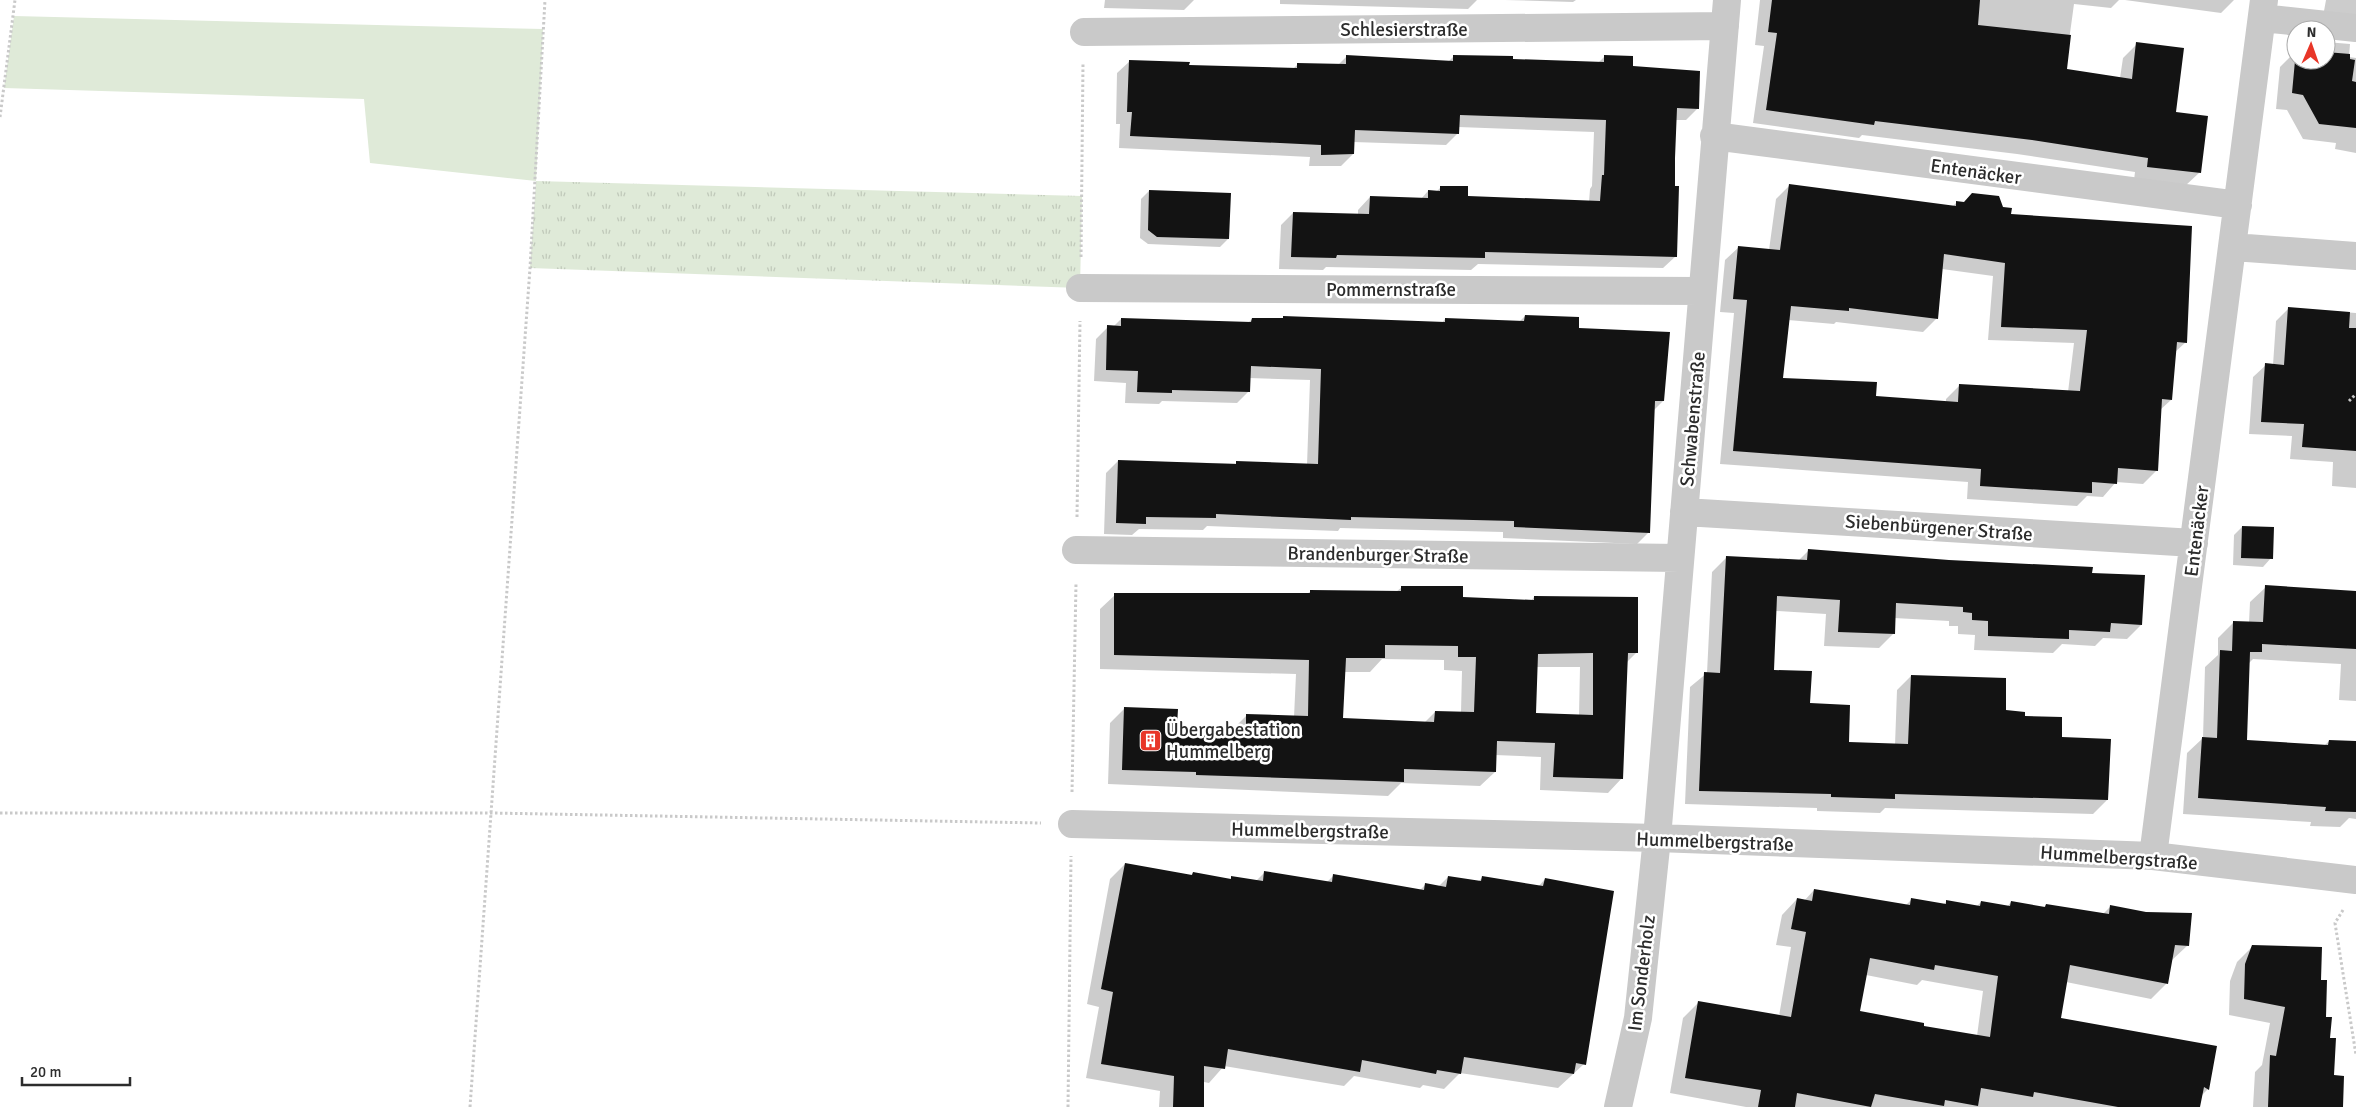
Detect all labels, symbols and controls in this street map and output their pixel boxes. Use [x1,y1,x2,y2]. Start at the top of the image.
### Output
street label: Schlesierstraße [1340,18,1468,42]
north arrow [2286,20,2336,70]
text: N [2306,24,2317,41]
street label: Entenäcker [1929,154,2023,190]
street label: Pommernstraße [1326,278,1456,302]
street label: Schwabenstraße [1675,351,1711,488]
street label: Entenäcker [2179,484,2214,578]
street label: Siebenbürgener Straße [1844,509,2034,547]
street label: Brandenburger Straße [1287,541,1469,569]
place label: Übergabestation Hummelberg [1166,718,1301,764]
building icon: Übergabestation Hummelberg [1138,728,1162,752]
street label: Hummelbergstraße [1231,818,1389,844]
street label: Hummelbergstraße [1636,827,1794,857]
street label: Hummelbergstraße [2039,841,2198,875]
street label: Im Sonderholz [1623,914,1661,1033]
scale bar [22,1054,130,1086]
text: 20 m [30,1063,61,1081]

